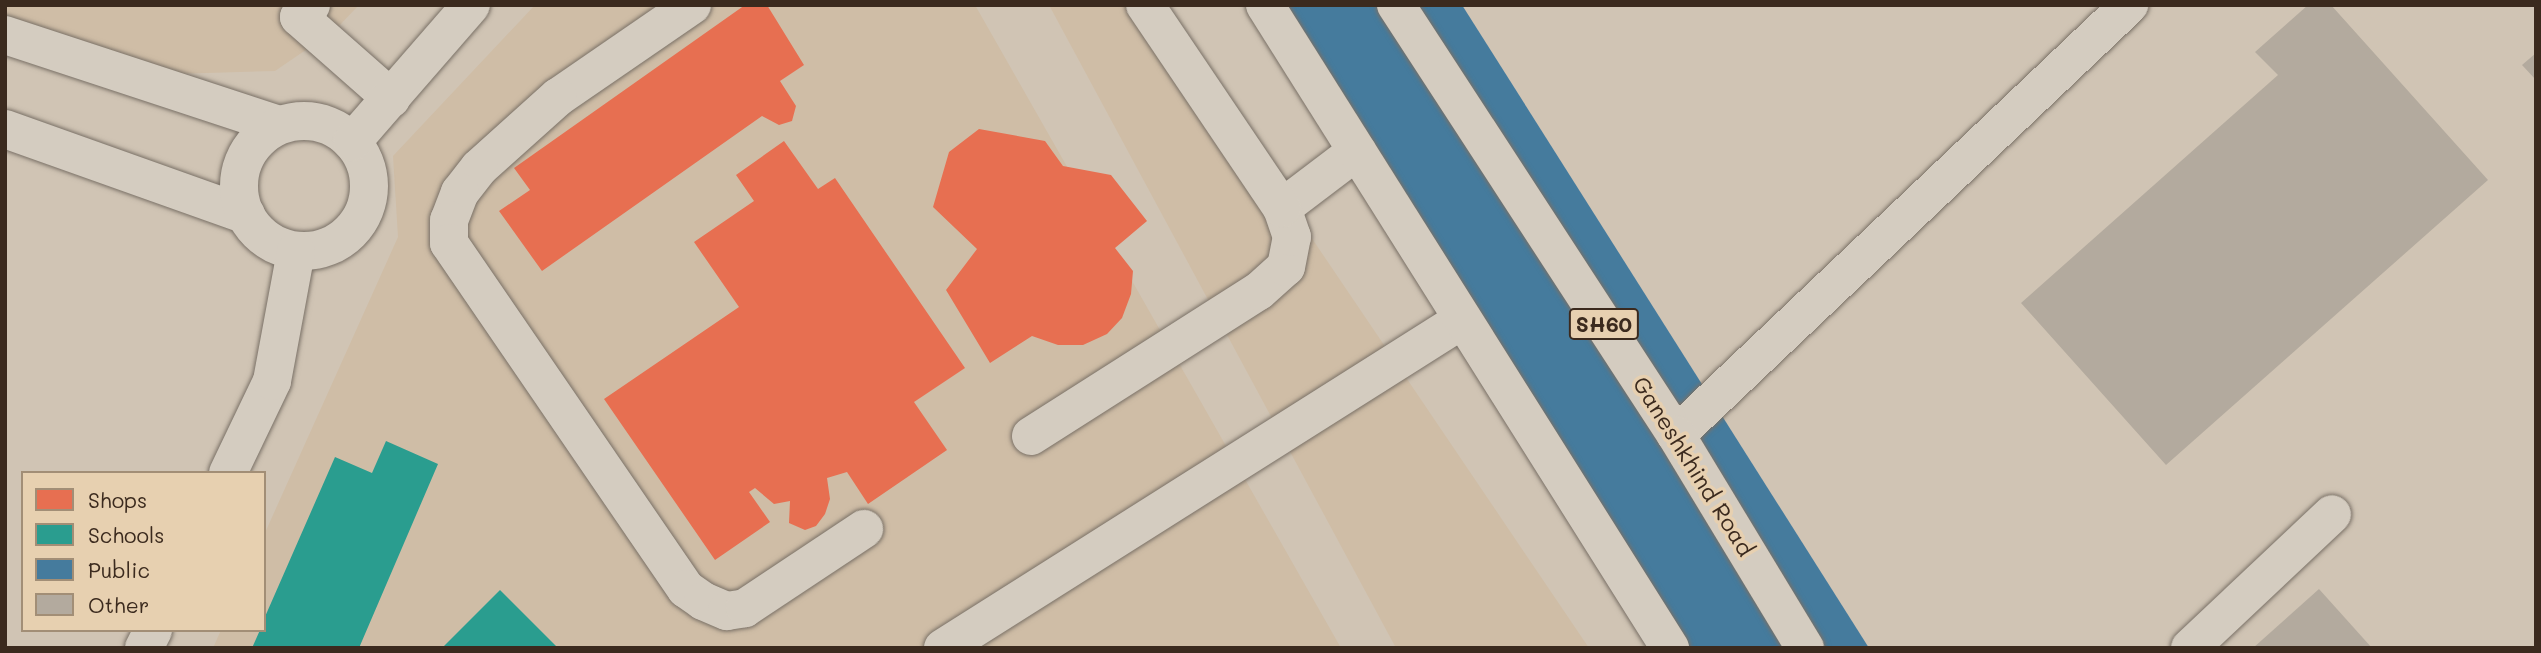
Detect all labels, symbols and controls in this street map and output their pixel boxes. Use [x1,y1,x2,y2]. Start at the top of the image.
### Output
road number: SH60 [1567,306,1641,342]
street label: Ganeshkhind Road [1628,371,1760,561]
legend [21,471,266,632]
text: Shops [88,486,147,513]
text: Schools [88,521,164,548]
text: Public [88,556,150,583]
text: Other [88,591,149,618]

